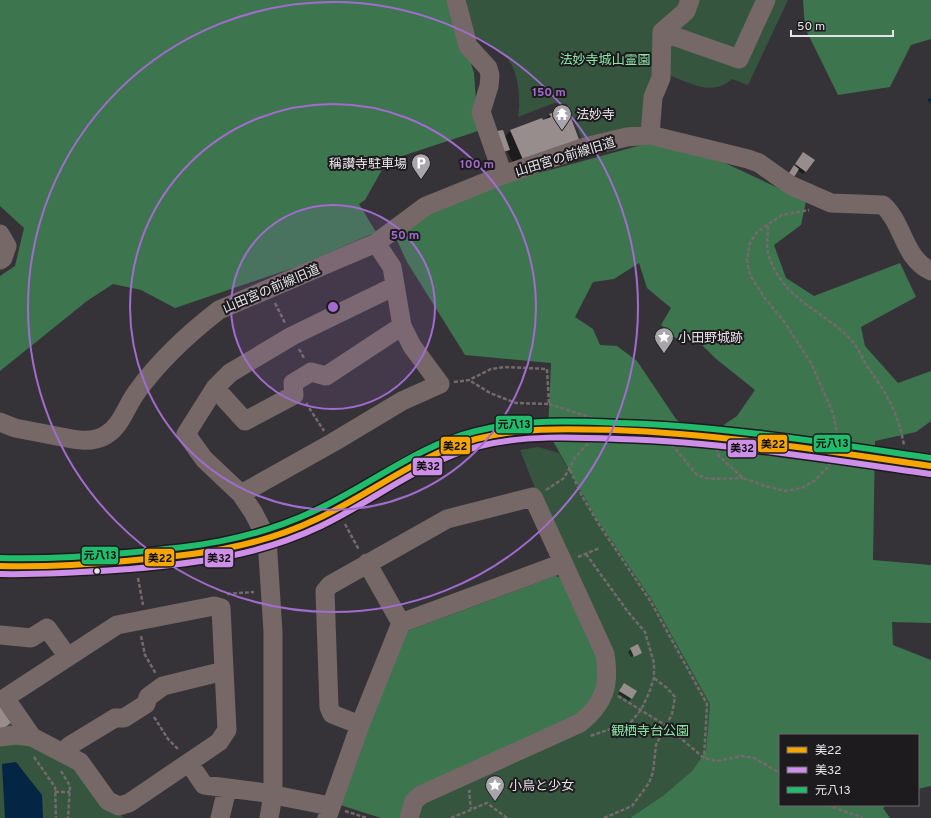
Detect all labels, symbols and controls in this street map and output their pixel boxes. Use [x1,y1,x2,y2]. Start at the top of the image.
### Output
scale bar [791,12,893,38]
text: 50 m [797,19,825,35]
park label: 法妙寺城山霊園 [559,53,651,69]
text: 150 m [532,85,566,101]
temple icon: 法妙寺 [551,103,573,131]
place label: 法妙寺 [576,108,615,124]
street label: 山田宮の前線旧道 [513,134,618,181]
parking icon: 稱讃寺駐車場 [410,152,432,180]
place label: 稱讃寺駐車場 [329,157,407,173]
text: 100 m [460,157,494,173]
text: 50 m [391,228,419,244]
street label: 山田宮の前線旧道 [220,261,323,318]
centre of rings [326,300,340,314]
place icon: 小田野城跡 [653,326,675,354]
place label: 小田野城跡 [678,331,743,347]
line badge: 元八13 [495,415,533,434]
text: 元八13 [498,418,531,432]
line badge: 美22 [757,434,788,453]
line badge: 元八13 [813,434,851,453]
line badge: 美22 [440,436,471,455]
text: 元八13 [816,437,849,451]
text: 美22 [761,438,785,452]
line badge: 美32 [727,439,757,458]
text: 美22 [443,440,467,454]
text: 美32 [730,442,754,456]
line badge: 美32 [412,457,443,476]
text: 美32 [416,460,440,474]
line badge: 元八13 [81,546,119,565]
line badge: 美22 [144,548,175,567]
line badge: 美32 [204,548,234,568]
text: 元八13 [84,549,117,563]
text: 美22 [148,552,172,566]
text: 美32 [207,552,231,566]
unlabelled marker [92,566,102,576]
park label: 観栖寺台公園 [611,724,689,740]
legend [779,734,919,806]
text: 美22 [815,743,842,759]
text: 美32 [815,763,841,779]
place icon: 小鳥と少女 [484,774,506,802]
place label: 小鳥と少女 [509,778,574,795]
text: 元八13 [815,783,851,799]

